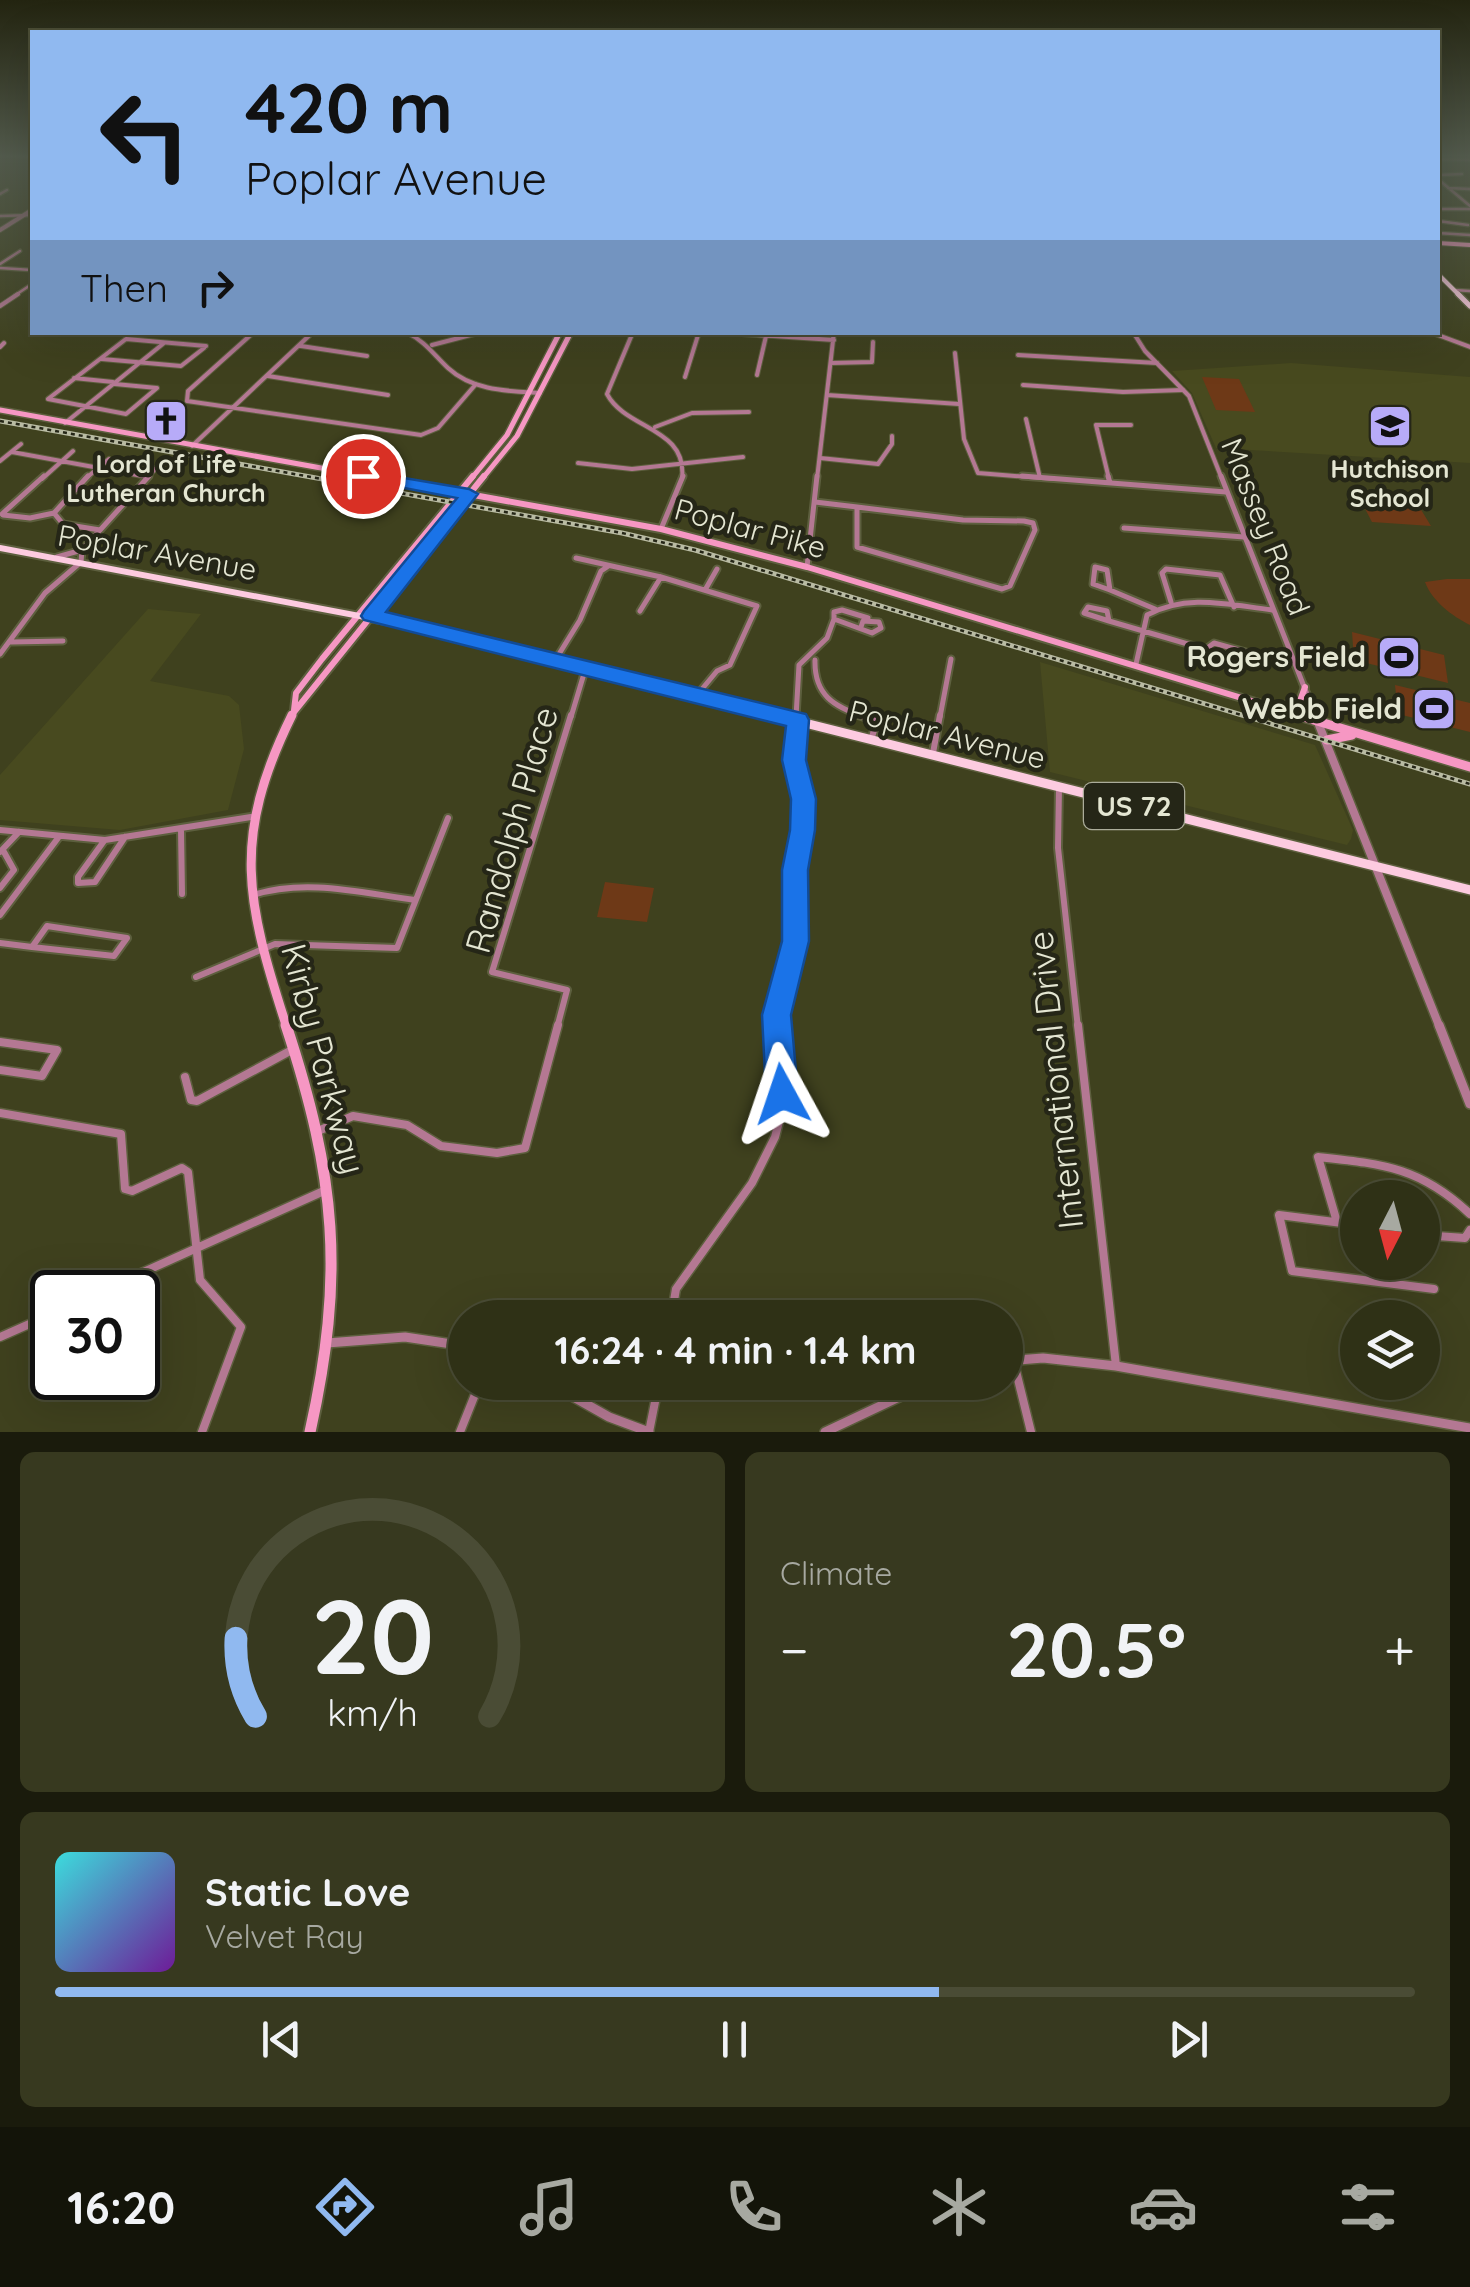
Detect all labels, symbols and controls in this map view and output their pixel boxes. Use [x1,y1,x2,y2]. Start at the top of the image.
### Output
text: 420 m [245,63,453,151]
icon: left [80,70,210,200]
text: Poplar Avenue [245,150,547,206]
icon: right [188,260,243,315]
text: Then [80,264,168,312]
church icon: Lord of Life Lutheran Church [143,398,189,444]
school or university icon: Hutchison School [1367,403,1413,449]
street label: Massey Road [1213,433,1319,621]
pin [321,434,406,519]
place label: Lord of Life Lutheran Church [66,448,266,508]
icon: arrive [336,449,391,504]
place label: Hutchison School [1331,453,1449,513]
street label: Poplar Pike [670,490,830,566]
street label: Poplar Avenue [55,516,260,588]
sports icon: Rogers Field [1376,634,1422,680]
place label: Rogers Field [1186,637,1366,675]
sports icon: Webb Field [1411,686,1457,732]
place label: Webb Field [1242,689,1402,727]
street label: Poplar Avenue [845,691,1050,777]
street label: Randolph Place [455,702,567,958]
road number: US 72 [1084,783,1184,829]
street label: International Drive [1017,929,1093,1231]
street label: Kirby Parkway [272,939,376,1179]
position arrow [730,1042,834,1146]
north arrow [1340,1180,1440,1280]
map controls [1340,1180,1440,1400]
speed limit sign: 30 [30,1270,160,1400]
button: layers [1340,1300,1440,1400]
text: 16:24 · 4 min · 1.4 km [555,1326,916,1374]
text: Climate [780,1553,892,1593]
text: 20 [311,1570,434,1700]
text: 20.5° [1006,1602,1186,1696]
text: − [780,1615,809,1684]
text: + [1384,1615,1415,1684]
text: km/h [327,1690,418,1735]
text: Static Love [205,1868,410,1916]
text: Velvet Ray [205,1916,364,1956]
icon: previous [254,2012,309,2067]
icon: pause [707,2012,762,2067]
icon: next [1161,2012,1216,2067]
icon: directions [310,2172,380,2242]
icon: music [514,2172,584,2242]
icon: phone [719,2172,789,2242]
icon: climate [924,2172,994,2242]
icon: car [1128,2172,1198,2242]
icon: filters [1333,2172,1403,2242]
text: 16:20 [67,2179,175,2235]

